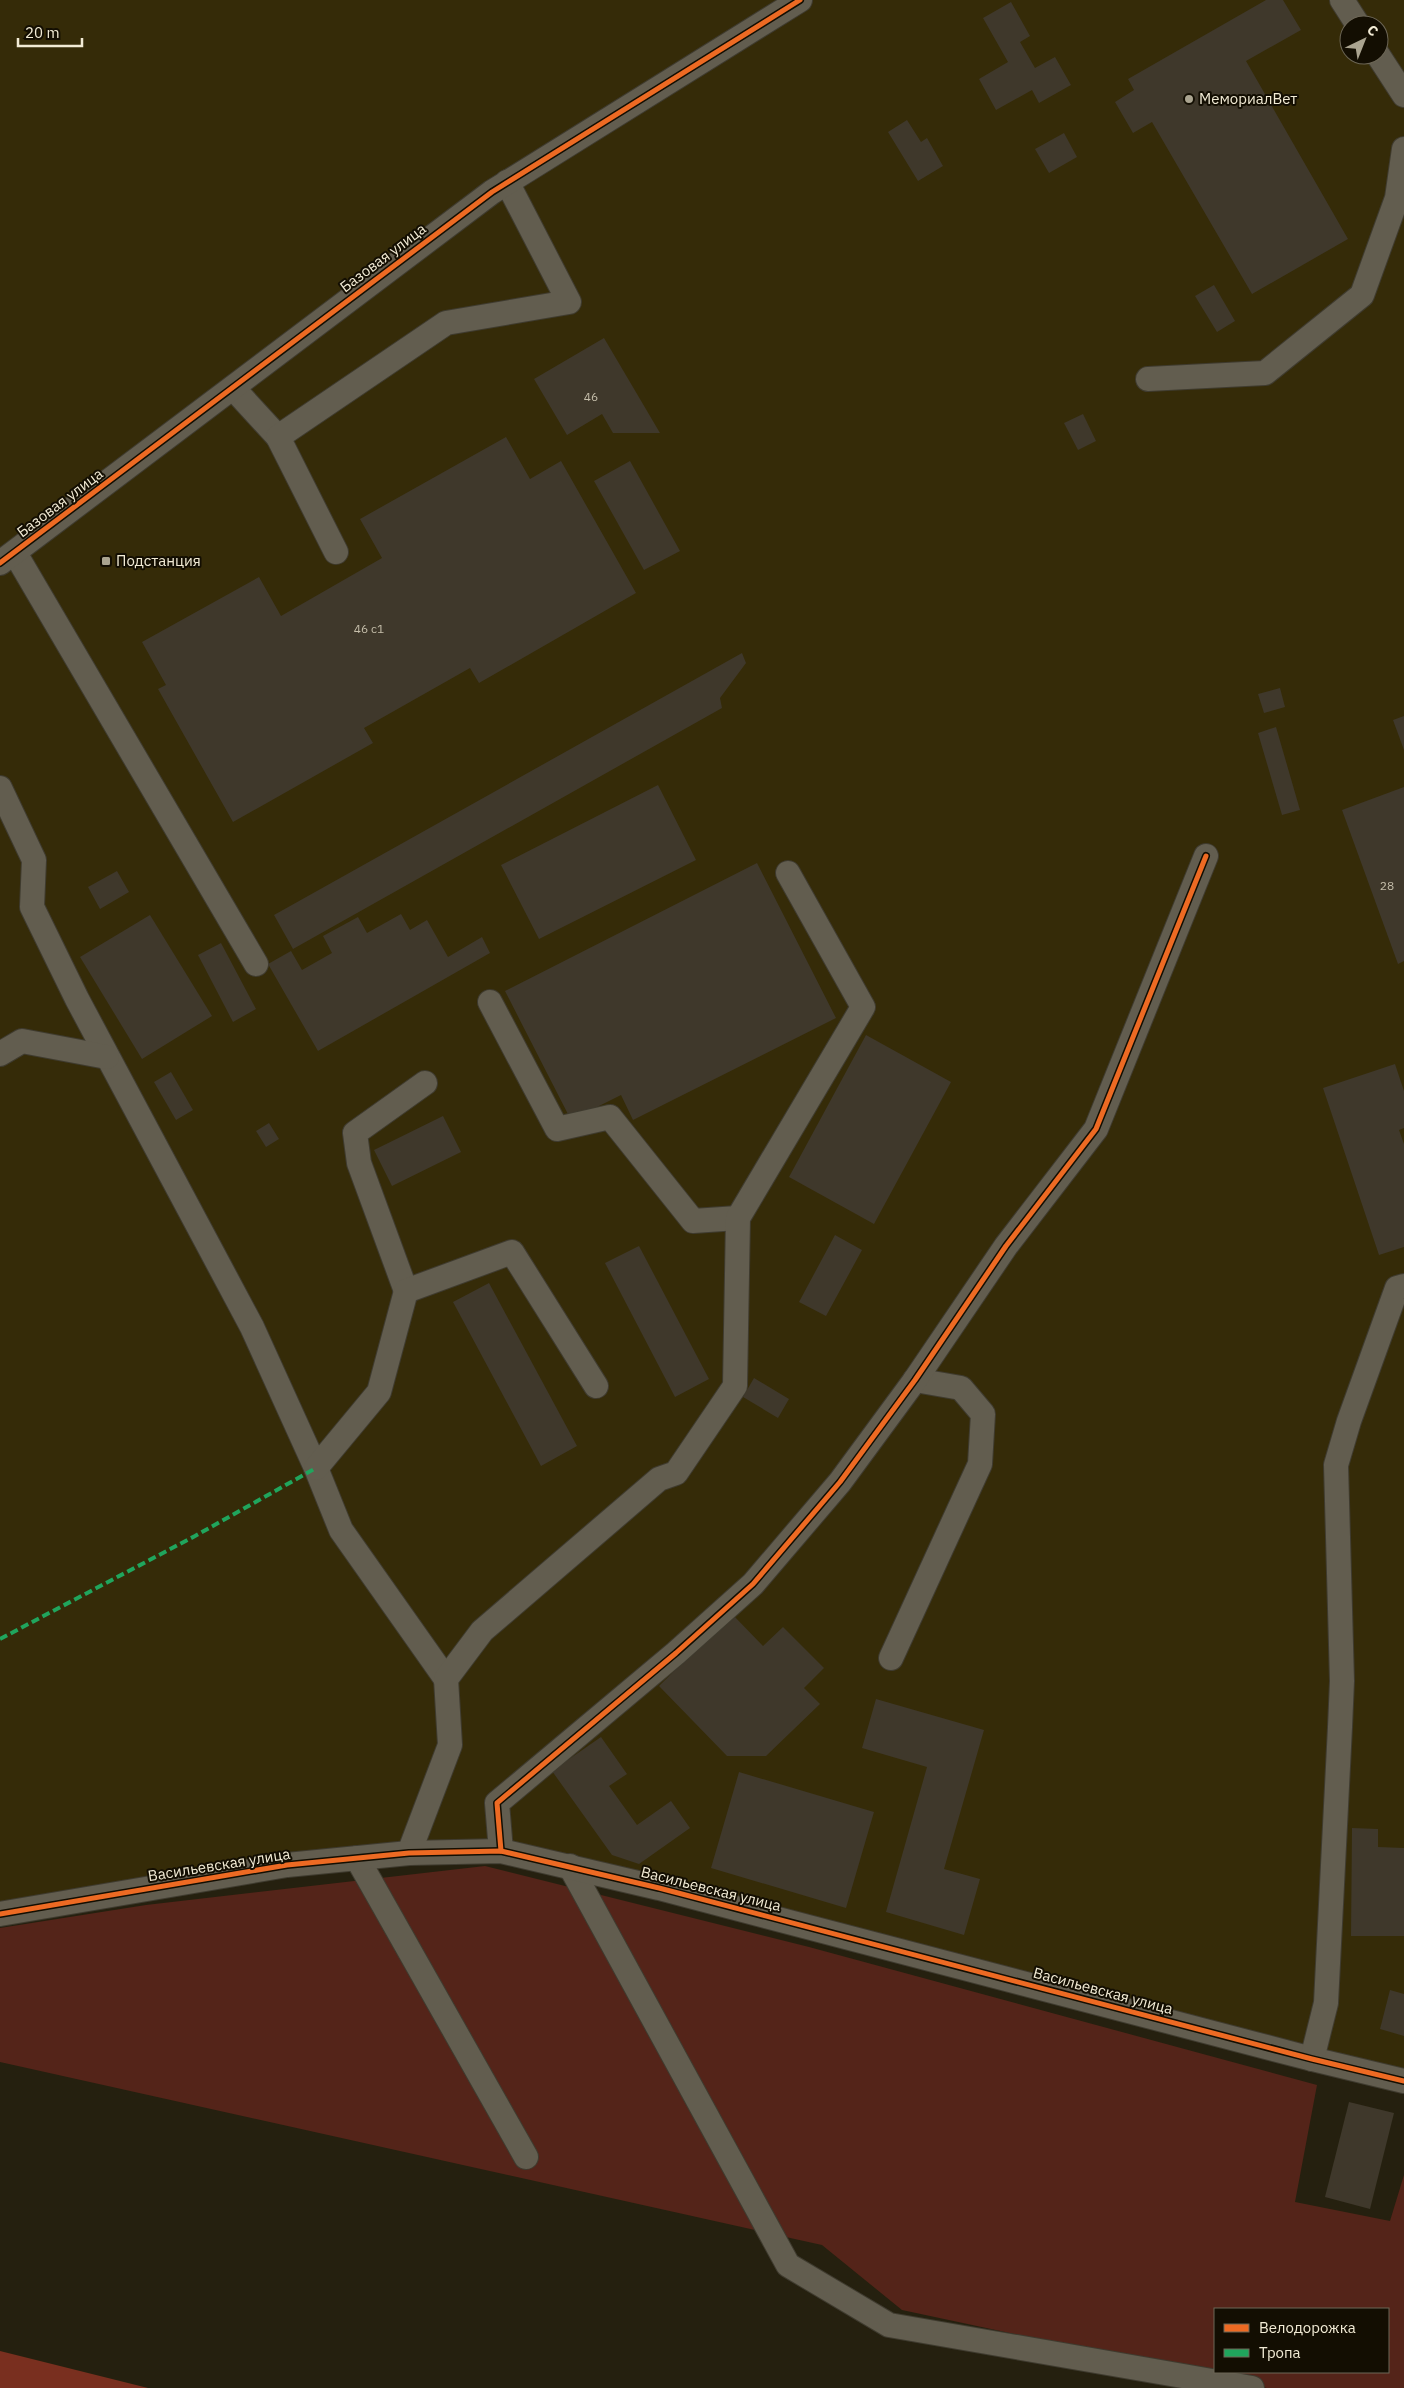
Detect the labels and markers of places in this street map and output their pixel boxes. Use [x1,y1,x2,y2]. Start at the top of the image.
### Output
place label: МемориалВет [1199,89,1297,108]
marker: МемориалВет [1183,93,1195,105]
place label: Подстанция [116,551,201,570]
marker: Подстанция [100,555,112,567]

